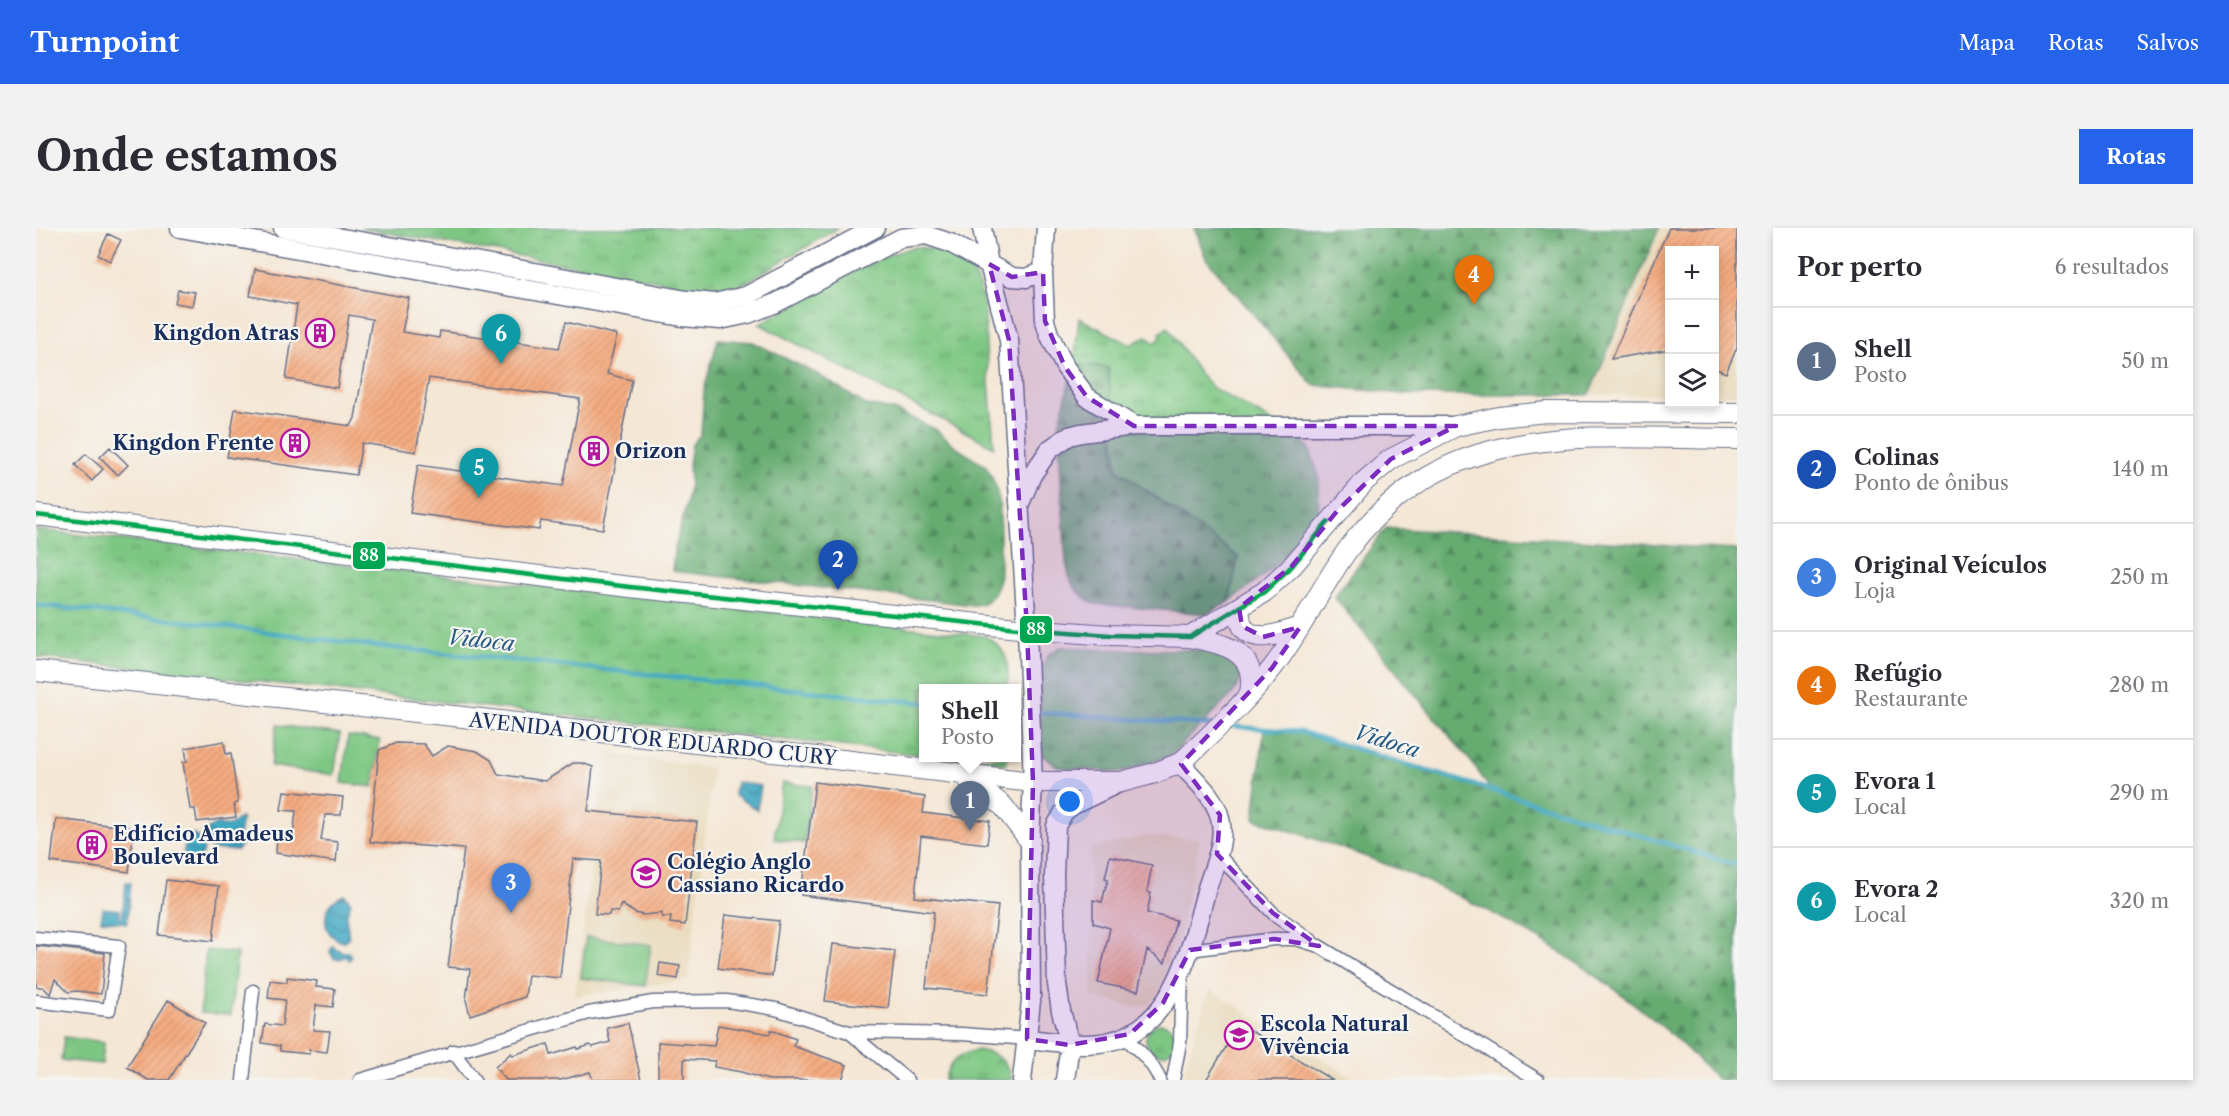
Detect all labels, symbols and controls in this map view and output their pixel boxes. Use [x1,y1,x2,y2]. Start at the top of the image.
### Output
text: Turnpoint [30,25,179,59]
text: Mapa [1959,30,2015,55]
text: Rotas [2048,30,2104,55]
text: Salvos [2137,30,2199,55]
button: Rotas [2079,129,2193,184]
text: Onde estamos [36,130,338,182]
map controls [1665,246,1719,408]
button: + [1665,246,1719,300]
text: Por perto [1797,251,1922,283]
text: 6 resultados [2055,255,2169,279]
pin: 4 [1454,256,1494,305]
button: − [1665,300,1719,354]
pin: 6 [482,314,520,364]
building icon: Kingdon Atras [304,317,336,349]
place label: Kingdon Atras [153,321,299,345]
text: Shell [1854,336,1912,363]
text: 1 [1812,349,1821,373]
text: 50 m [2122,349,2169,373]
button: layers [1665,354,1719,408]
text: Posto [1854,363,1907,387]
building icon: Kingdon Frente [279,427,311,459]
place label: Kingdon Frente [113,431,274,455]
building icon: Orizon [578,435,610,467]
place label: Orizon [615,439,687,463]
text: Colinas [1854,444,1939,471]
pin: 5 [460,448,498,498]
text: 2 [1811,457,1822,481]
text: 140 m [2112,457,2169,481]
text: Ponto de ônibus [1854,471,2009,495]
pin: 2 [818,540,858,590]
line badge: 88 [352,541,386,570]
text: 88 [359,545,379,565]
text: Original Veículos [1854,552,2047,579]
text: 3 [1811,565,1822,589]
text: 250 m [2110,565,2169,589]
text: Loja [1854,579,1896,603]
line badge: 88 [1019,615,1053,644]
text: 88 [1026,619,1046,639]
water label: Vidoca [446,624,516,656]
text: Refúgio [1854,660,1942,687]
text: 4 [1811,673,1822,697]
text: 280 m [2109,673,2169,697]
popup [919,684,1021,762]
text: Restaurante [1854,687,1968,711]
text: Shell [941,698,999,725]
street label: AVENIDA DOUTOR EDUARDO CURY [467,708,839,770]
water label: Vidoca [1351,719,1423,763]
text: Posto [941,725,994,749]
text: Evora 1 [1854,768,1935,795]
text: 5 [1811,781,1822,805]
text: 290 m [2109,781,2169,805]
pin: 1 [950,782,990,831]
your location [1055,787,1084,816]
text: Local [1854,795,1906,819]
place label: Edifício Amadeus Boulevard [113,822,294,869]
building icon: Edifício Amadeus Boulevard [76,829,108,861]
place label: Colégio Anglo Cassiano Ricardo [667,850,844,897]
school or university icon: Colégio Anglo Cassiano Ricardo [630,857,662,889]
pin: 3 [492,864,530,913]
text: Evora 2 [1854,876,1938,903]
text: 6 [1811,889,1822,913]
text: 320 m [2110,889,2169,913]
text: Local [1854,903,1906,927]
place label: Escola Natural Vivência [1259,1012,1409,1059]
school or university icon: Escola Natural Vivência [1223,1019,1255,1051]

